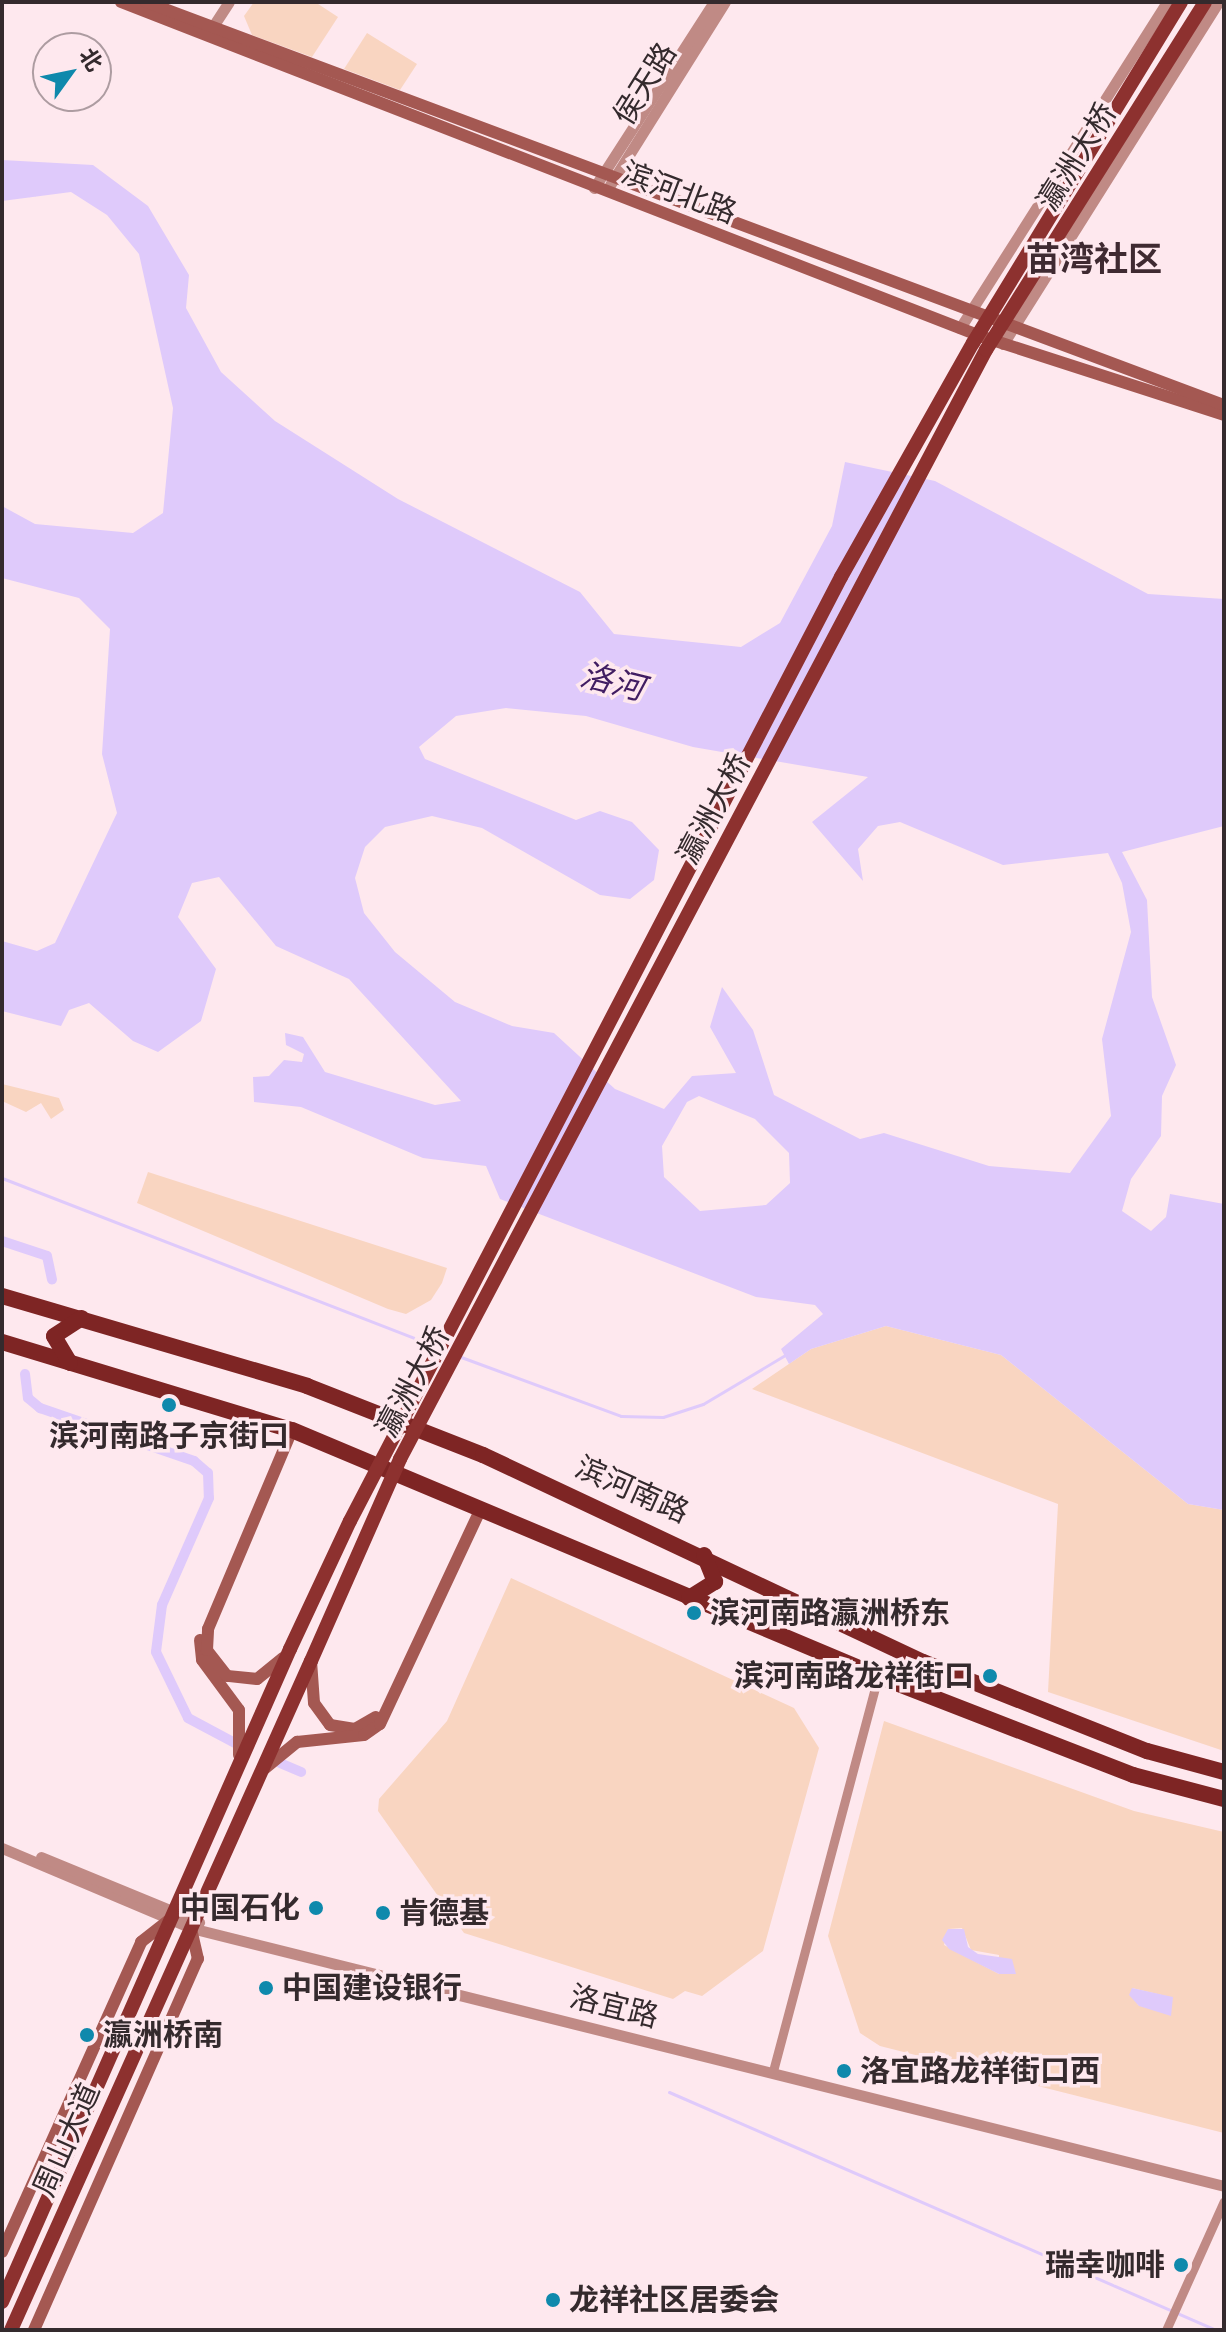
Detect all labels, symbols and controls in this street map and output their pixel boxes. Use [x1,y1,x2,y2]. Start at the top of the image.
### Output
north arrow [32,32,112,112]
street label: 侯天路 [606,36,684,132]
text: 北 [74,44,107,76]
street label: 瀛洲大桥 [1030,97,1124,217]
street label: 滨河北路 [617,155,741,231]
district label: 苗湾社区 [1026,241,1162,281]
water label: 洛河 [576,657,648,709]
street label: 瀛洲大桥 [670,748,758,870]
street label: 瀛洲大桥 [369,1321,457,1443]
marker: 滨河南路子京街口 [160,1396,178,1414]
place label: 滨河南路子京街口 [49,1418,289,1454]
street label: 滨河南路 [570,1449,694,1531]
place label: 滨河南路瀛洲桥东 [710,1595,950,1631]
marker: 滨河南路瀛洲桥东 [685,1604,703,1622]
place label: 滨河南路龙祥街口 [734,1658,974,1694]
marker: 滨河南路龙祥街口 [981,1667,999,1685]
place label: 中国石化 [180,1890,300,1926]
place label: 肯德基 [399,1895,489,1931]
marker: 中国石化 [307,1899,325,1917]
marker: 肯德基 [374,1904,392,1922]
place label: 中国建设银行 [282,1970,462,2006]
marker: 中国建设银行 [257,1979,275,1997]
street label: 洛宜路 [566,1979,662,2035]
place label: 瀛洲桥南 [103,2017,223,2053]
marker: 瀛洲桥南 [78,2026,96,2044]
place label: 洛宜路龙祥街口西 [860,2053,1100,2089]
marker: 洛宜路龙祥街口西 [835,2062,853,2080]
street label: 周山大道 [26,2078,108,2202]
place label: 瑞幸咖啡 [1045,2247,1165,2283]
marker: 瑞幸咖啡 [1172,2256,1190,2274]
place label: 龙祥社区居委会 [569,2282,779,2318]
marker: 龙祥社区居委会 [544,2291,562,2309]

